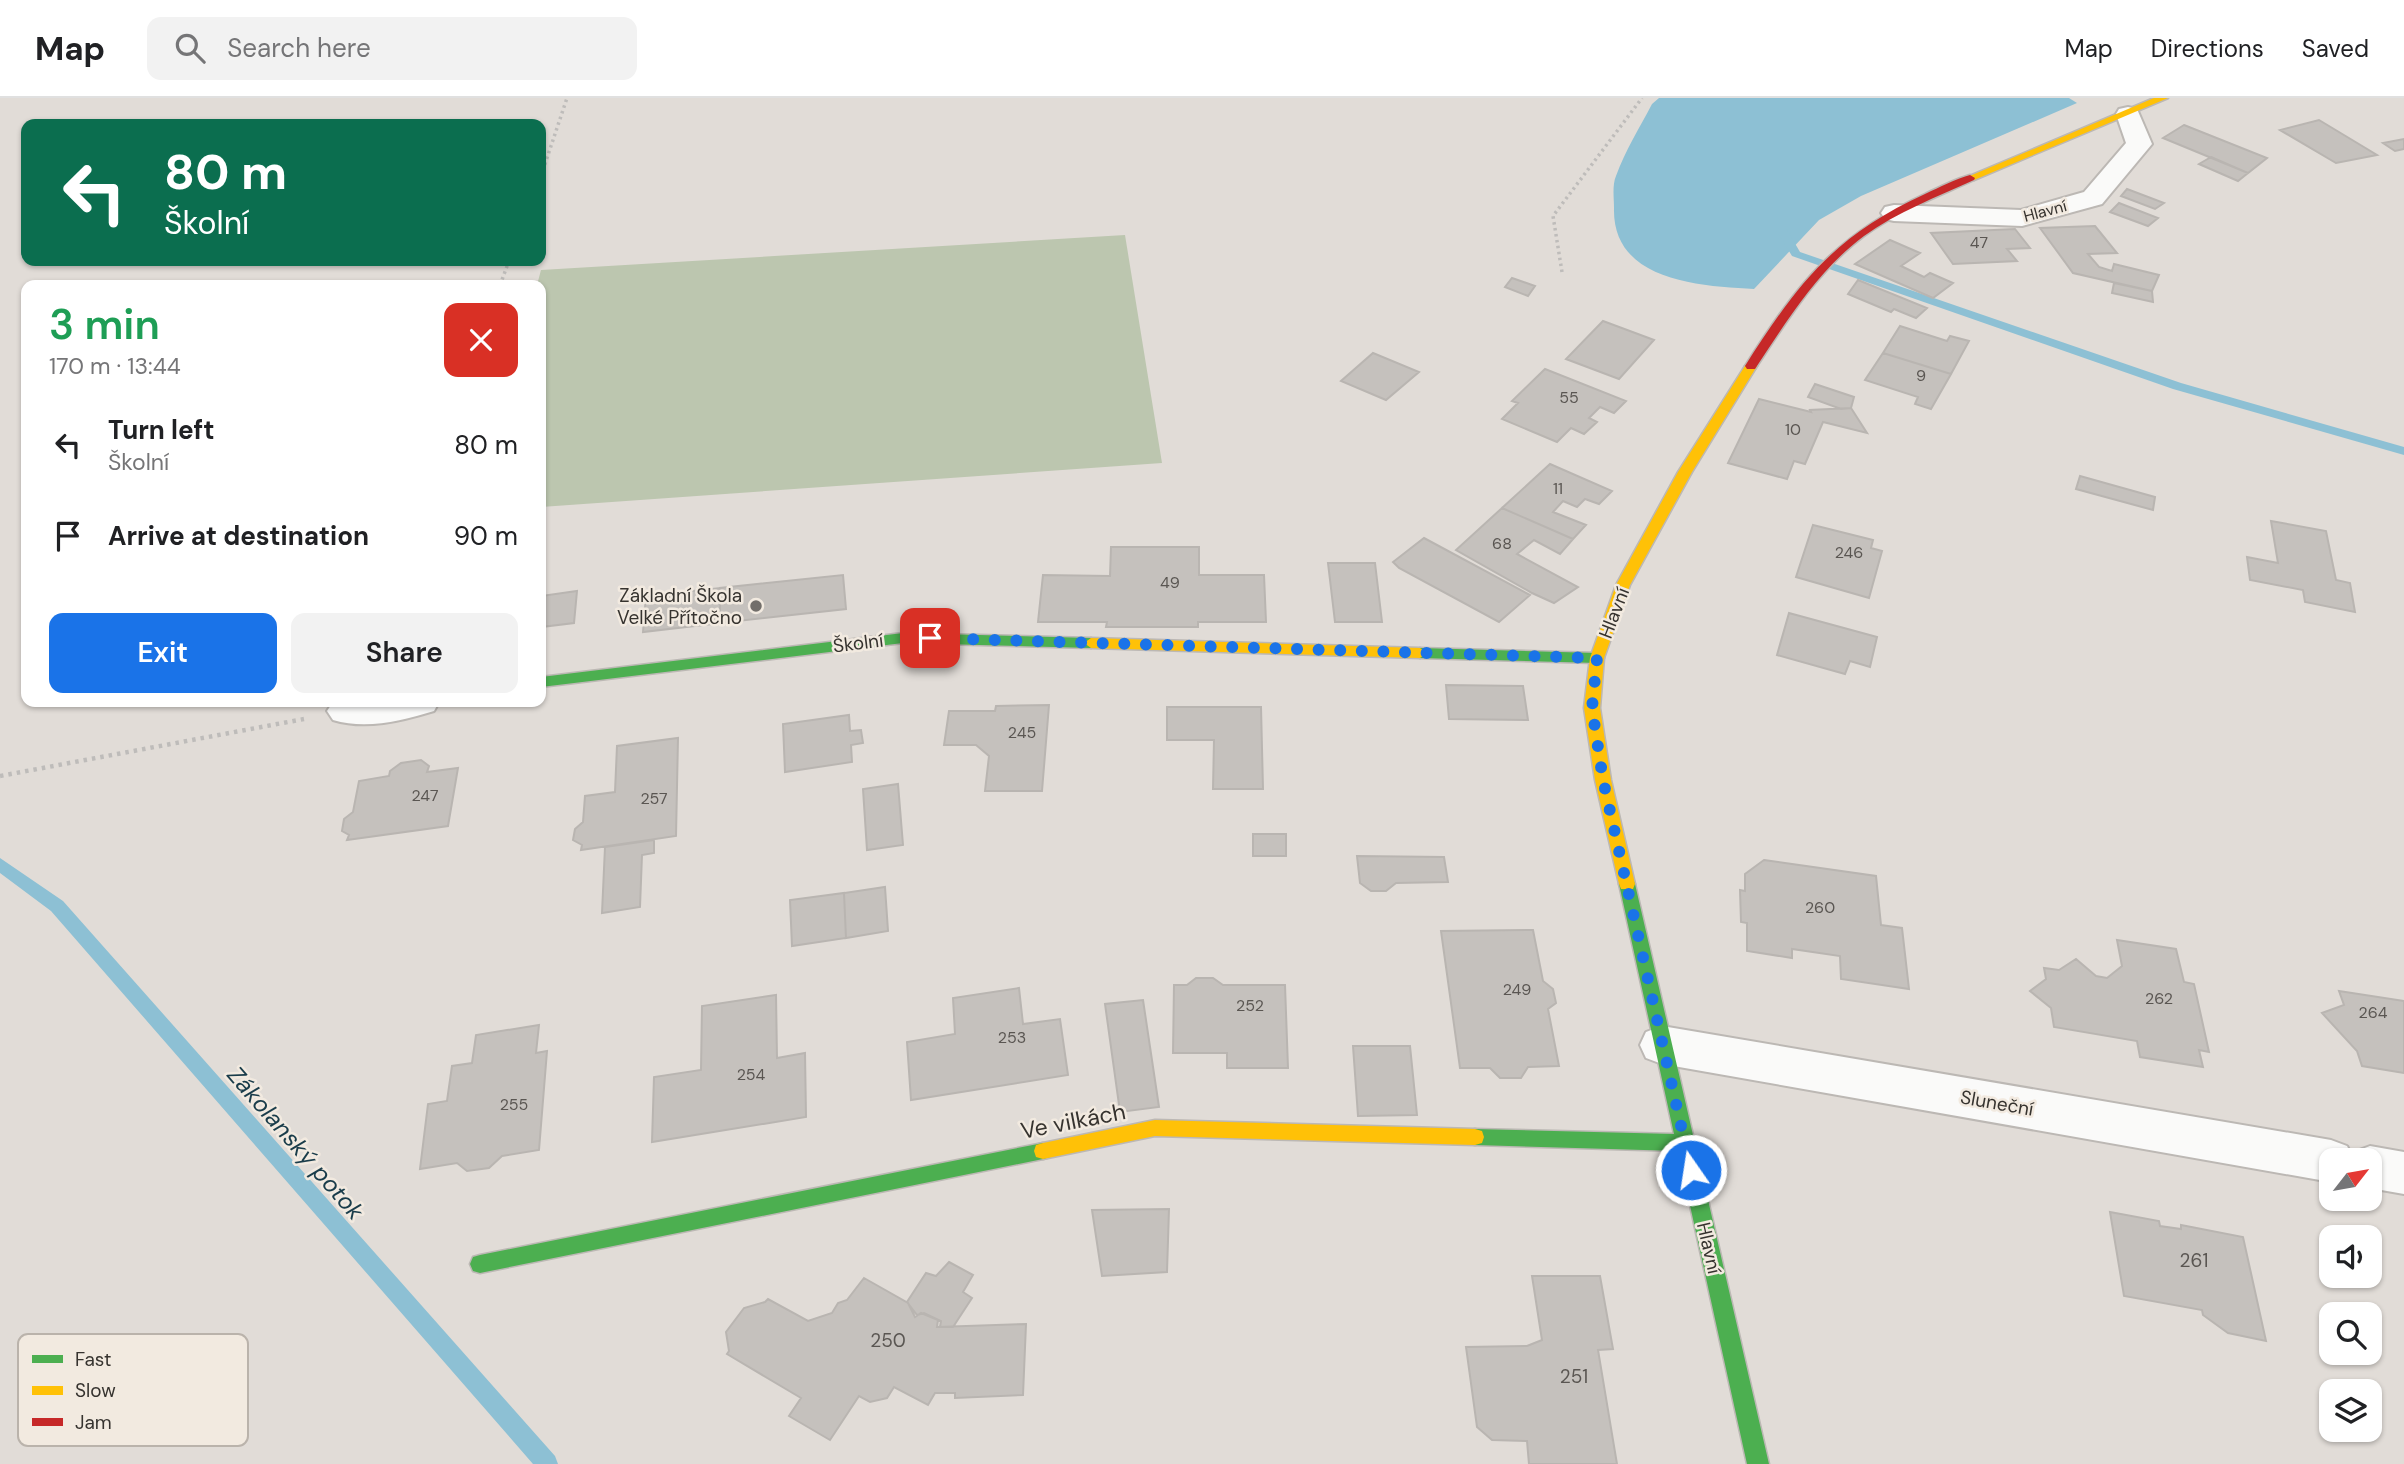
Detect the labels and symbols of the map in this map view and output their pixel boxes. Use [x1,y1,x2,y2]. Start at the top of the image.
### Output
street label: Hlavní [2021,195,2069,227]
house number: 47 [1970,232,1988,253]
house number: 9 [1916,365,1926,386]
house number: 55 [1559,387,1579,408]
house number: 10 [1785,419,1801,440]
house number: 11 [1553,478,1563,499]
house number: 68 [1492,533,1512,554]
house number: 246 [1835,542,1863,563]
house number: 49 [1160,572,1180,593]
place label: Základní Škola Velké Přítočno [617,583,742,630]
street label: Hlavní [1593,583,1635,642]
marker: Základní Škola Velké Přítočno [748,598,764,614]
pin [900,608,960,668]
street label: Školní [831,627,885,658]
house number: 245 [1008,722,1036,743]
house number: 247 [411,785,439,806]
house number: 257 [640,788,668,809]
house number: 260 [1805,897,1835,918]
house number: 249 [1503,979,1531,1000]
house number: 262 [2145,988,2173,1009]
house number: 252 [1236,995,1264,1016]
house number: 264 [2359,1002,2388,1023]
house number: 253 [998,1027,1026,1048]
water label: Zákolanský potok [221,1060,372,1227]
house number: 254 [737,1064,766,1085]
street label: Sluneční [1958,1084,2036,1122]
house number: 255 [500,1094,528,1115]
street label: Ve vilkách [1018,1096,1128,1146]
position arrow [1654,1133,1728,1207]
north arrow [2319,1148,2382,1211]
street label: Hlavní [1691,1220,1727,1277]
house number: 261 [2180,1248,2208,1273]
house number: 250 [870,1328,906,1353]
legend [18,1334,248,1446]
text: Fast [75,1347,111,1372]
house number: 251 [1560,1364,1588,1389]
text: Slow [75,1378,116,1403]
text: Jam [75,1410,112,1435]

